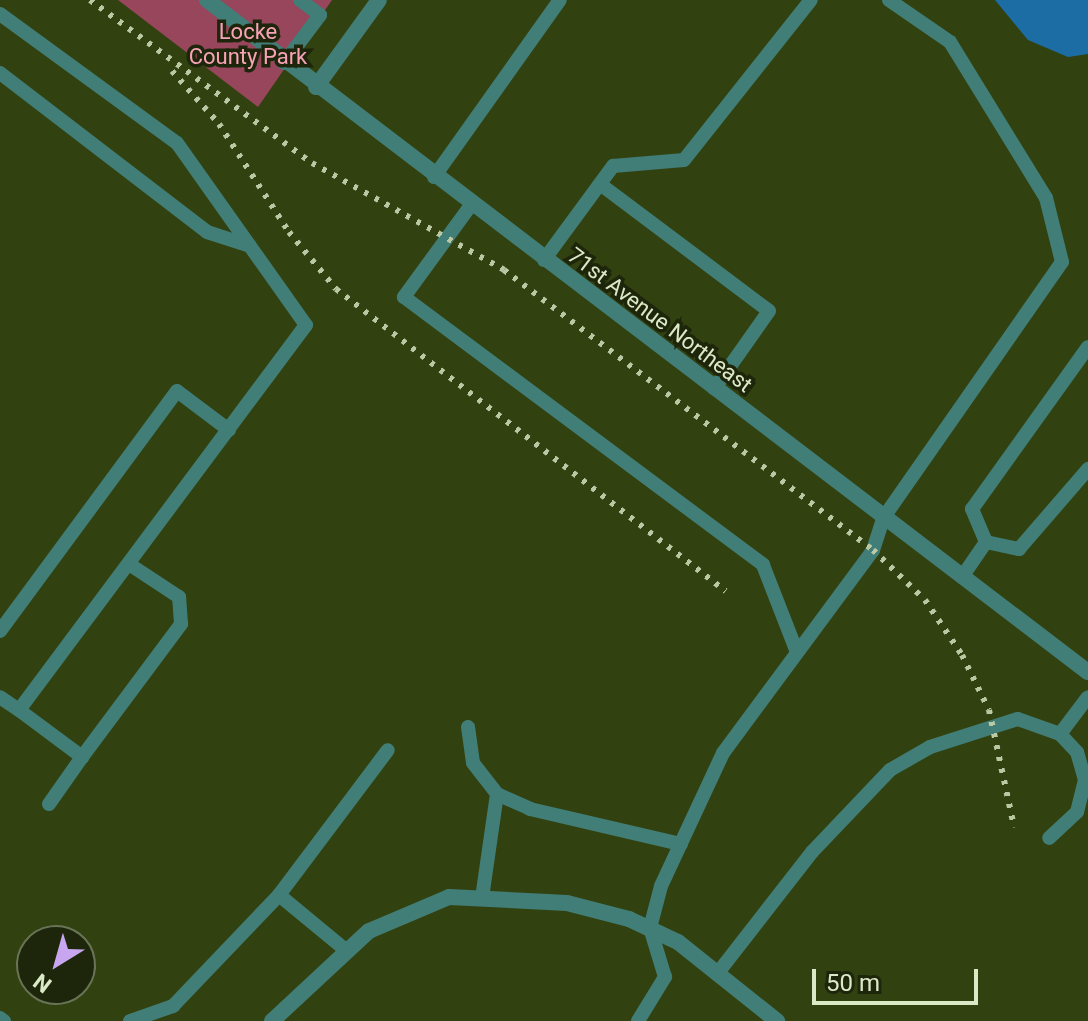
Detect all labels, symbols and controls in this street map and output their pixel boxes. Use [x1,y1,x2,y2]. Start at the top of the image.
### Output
park label: Locke County Park [189,18,307,70]
street label: 71st Avenue Northeast [563,242,757,398]
north arrow [16,925,96,1005]
scale bar [816,953,982,1003]
text: N [29,968,56,998]
text: 50 m [826,969,880,997]

